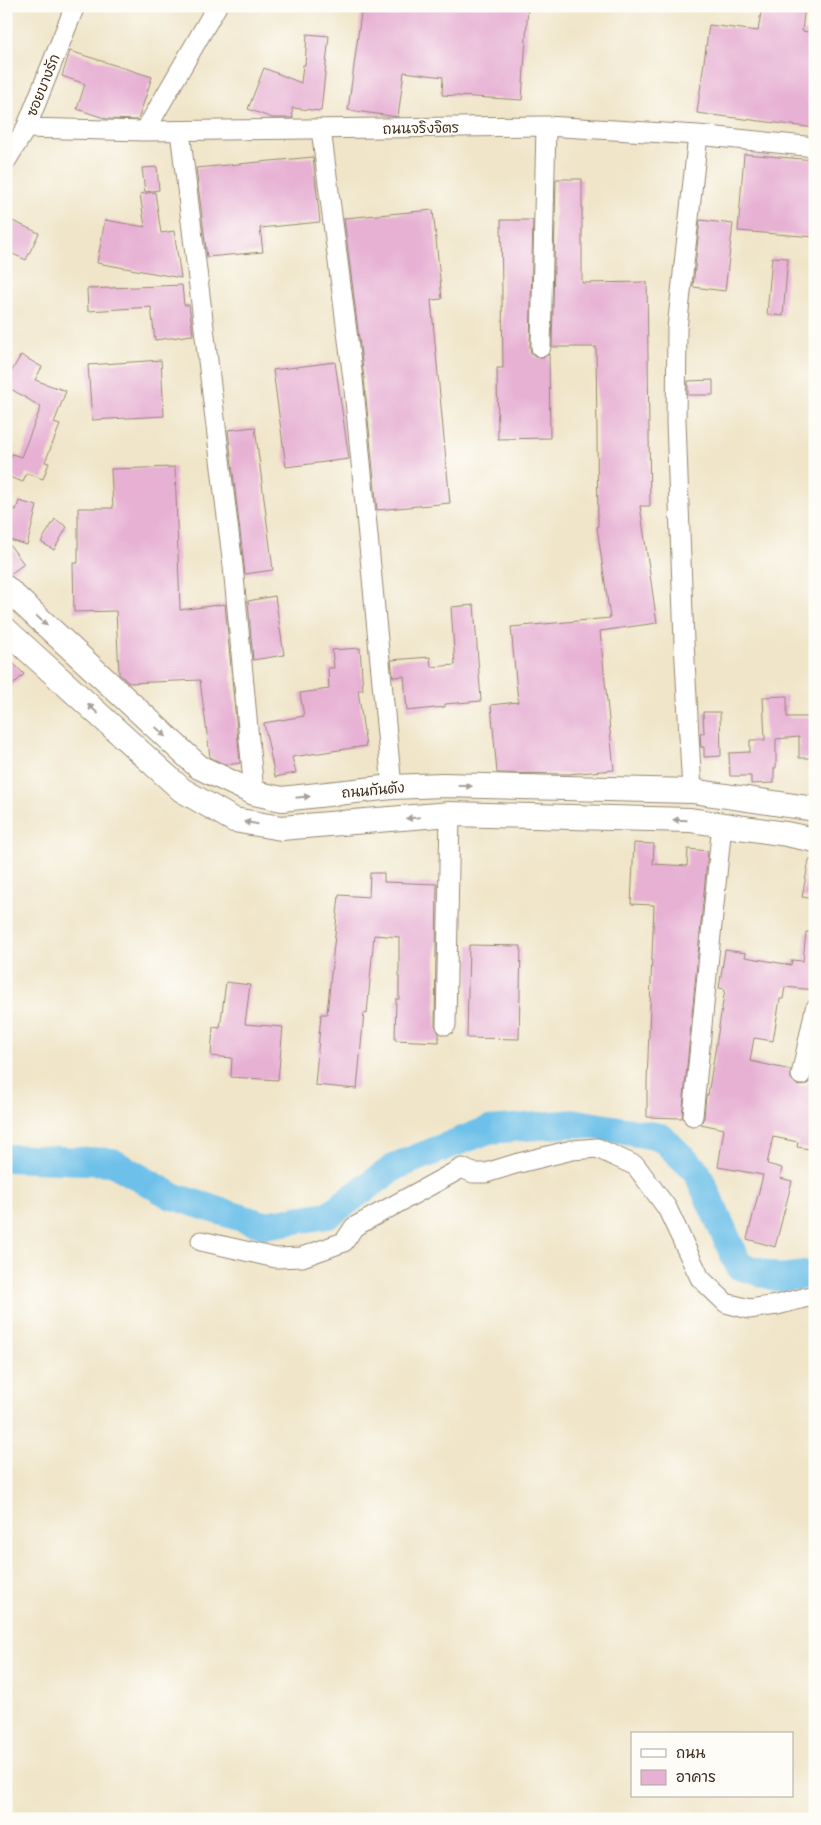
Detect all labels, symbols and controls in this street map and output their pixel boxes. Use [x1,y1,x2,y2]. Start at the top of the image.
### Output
street label: ซอยบางรัก [22,51,64,119]
street label: ถนนจริงจิตร [383,118,459,138]
one-way arrow [36,615,48,627]
one-way arrow [88,703,100,715]
one-way arrow [155,726,168,737]
street label: ถนนกันตัง [341,778,405,802]
one-way arrow [458,782,474,790]
one-way arrow [296,793,312,801]
one-way arrow [405,814,421,822]
one-way arrow [672,815,688,823]
one-way arrow [243,818,259,826]
legend [631,1732,794,1798]
text: ถนน [676,1743,705,1762]
text: อาคาร [676,1767,716,1786]

